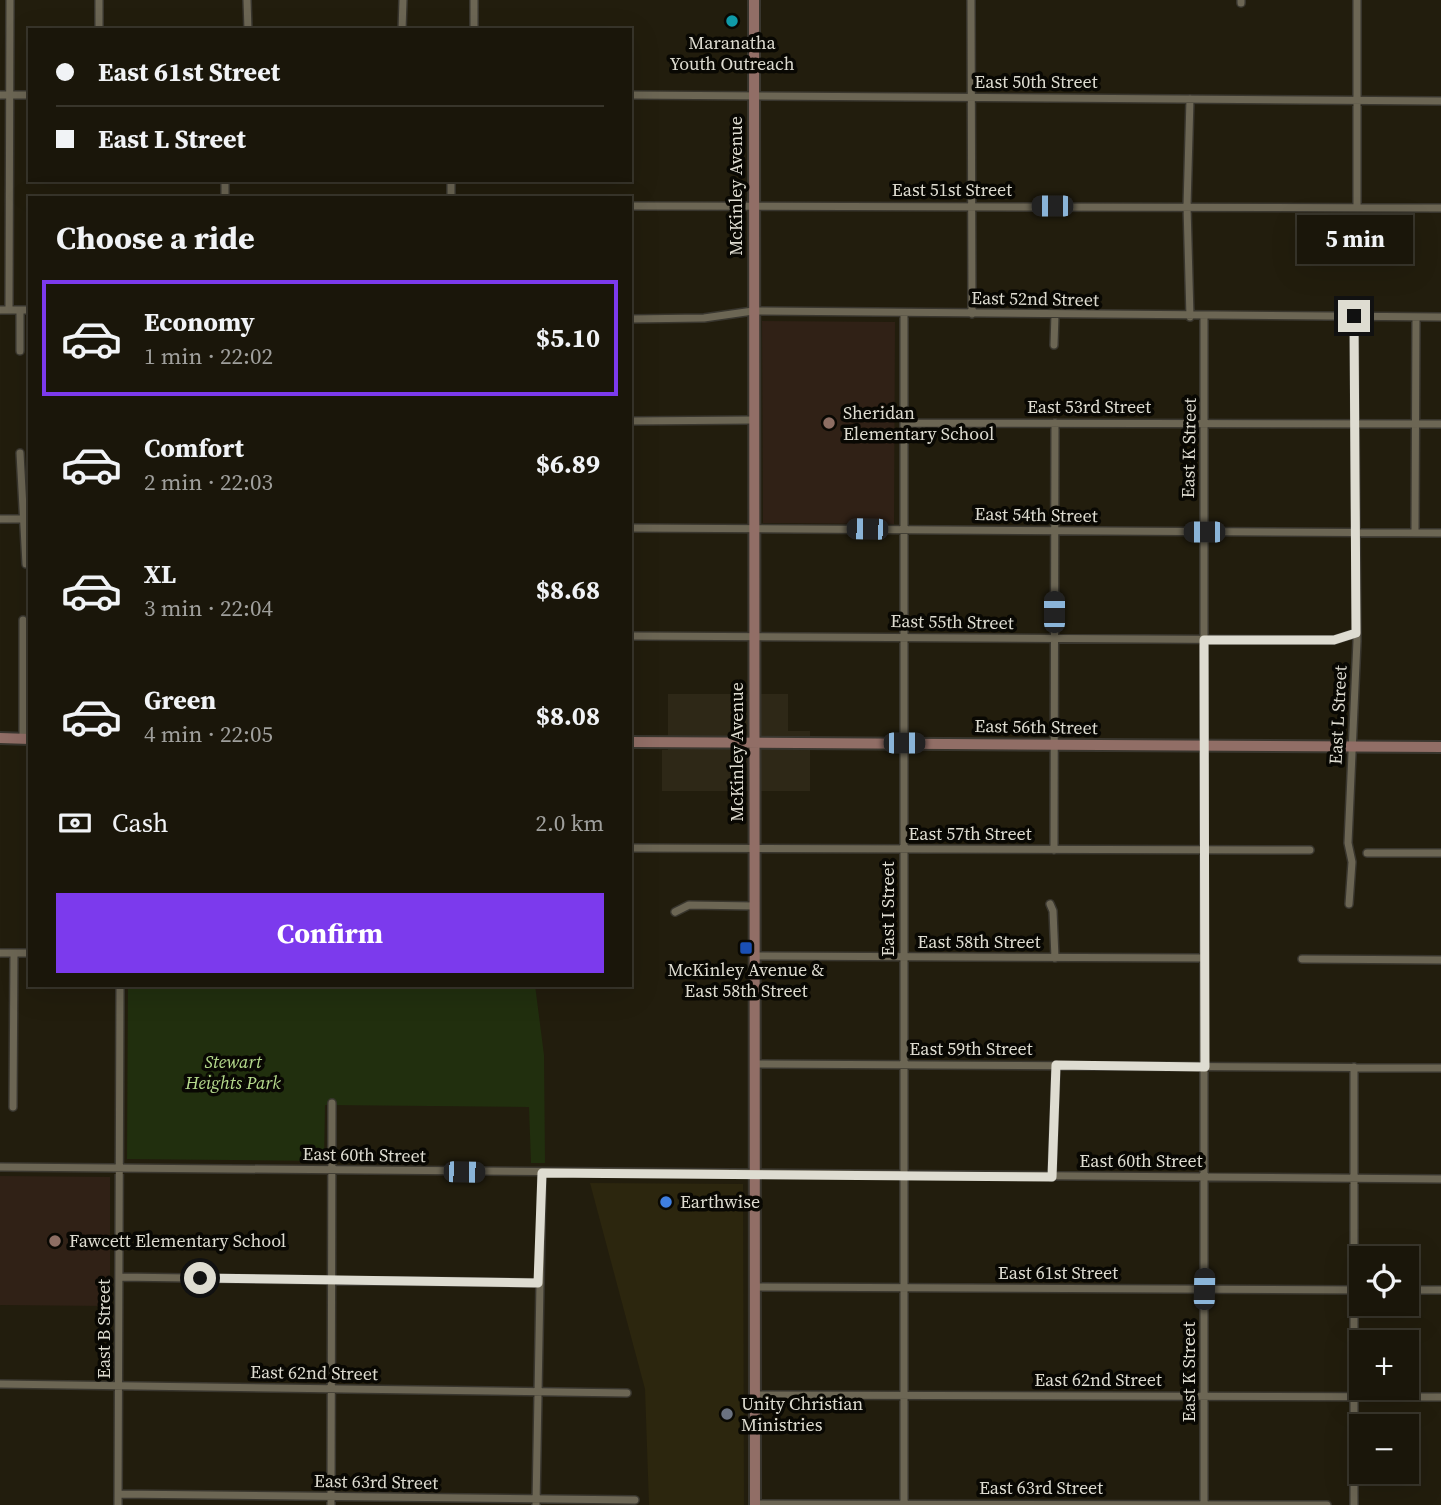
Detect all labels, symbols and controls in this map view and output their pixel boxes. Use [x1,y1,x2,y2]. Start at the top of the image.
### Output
marker: Maranatha Youth Outreach [724,13,740,29]
place label: Maranatha Youth Outreach [670,30,795,76]
text: East 61st Street [98,54,280,90]
street label: East 50th Street [974,69,1098,94]
street label: McKinley Avenue [723,116,748,256]
text: East L Street [98,121,246,157]
street label: East 51st Street [892,177,1012,202]
car [1032,196,1074,217]
callout: 5 min [1296,215,1412,264]
text: Choose a ride [56,216,255,260]
text: 5 min [1325,223,1385,255]
street label: East 52nd Street [971,285,1099,312]
route end [1338,300,1370,332]
text: Economy [144,304,255,340]
icon: car [60,307,123,370]
text: $5.10 [536,320,600,356]
text: 1 min · 22:02 [144,340,273,372]
street label: East 53rd Street [1027,394,1151,419]
street label: East K Street [1175,397,1202,499]
place label: Sheridan Elementary School [843,400,994,446]
marker: Sheridan Elementary School [821,415,837,431]
text: Comfort [144,430,244,466]
icon: car [60,433,123,496]
text: $6.89 [536,446,600,482]
text: 2 min · 22:03 [144,466,273,498]
street label: East 54th Street [974,501,1098,528]
car [846,518,889,540]
car [1184,522,1226,543]
text: XL [144,556,176,592]
icon: car [60,559,123,622]
text: $8.68 [536,572,600,608]
car [1044,591,1065,633]
text: 3 min · 22:04 [144,592,273,624]
street label: East 55th Street [890,608,1014,635]
street label: East L Street [1322,665,1353,765]
text: Green [144,682,216,718]
street label: McKinley Avenue [724,682,749,822]
icon: car [60,685,123,748]
text: $8.08 [536,698,600,734]
street label: East 56th Street [974,713,1098,740]
text: 4 min · 22:05 [144,718,273,750]
car [884,733,926,754]
icon: cash [56,804,94,842]
text: Cash [112,805,168,841]
text: 2.0 km [535,807,604,839]
street label: East 57th Street [908,821,1032,846]
street label: East I Street [875,861,900,957]
button: Confirm [56,893,604,973]
street label: East 58th Street [917,929,1041,954]
marker: McKinley Avenue & East 58th Street [738,940,754,956]
place label: McKinley Avenue & East 58th Street [668,957,824,1003]
street label: East 59th Street [909,1036,1033,1061]
park label: Stewart Heights Park [184,1049,281,1095]
street label: East 60th Street [302,1141,426,1168]
street label: East 60th Street [1079,1148,1203,1173]
car [443,1161,486,1183]
place label: Earthwise [680,1189,760,1214]
marker: Earthwise [658,1194,674,1210]
place label: Fawcett Elementary School [69,1228,286,1253]
marker: Fawcett Elementary School [47,1233,63,1249]
map controls [1349,1246,1419,1484]
button: locate [1349,1246,1419,1316]
street label: East 61st Street [998,1260,1118,1285]
route start [184,1262,216,1294]
car [1194,1268,1215,1310]
street label: East B Street [91,1279,116,1379]
street label: East K Street [1176,1322,1201,1422]
button: + [1349,1330,1419,1400]
street label: East 62nd Street [250,1359,378,1386]
street label: East 62nd Street [1034,1367,1162,1392]
place label: Unity Christian Ministries [741,1391,863,1437]
marker: Unity Christian Ministries [719,1406,735,1422]
button: − [1349,1414,1419,1484]
street label: East 63rd Street [314,1468,438,1495]
street label: East 63rd Street [979,1475,1103,1500]

